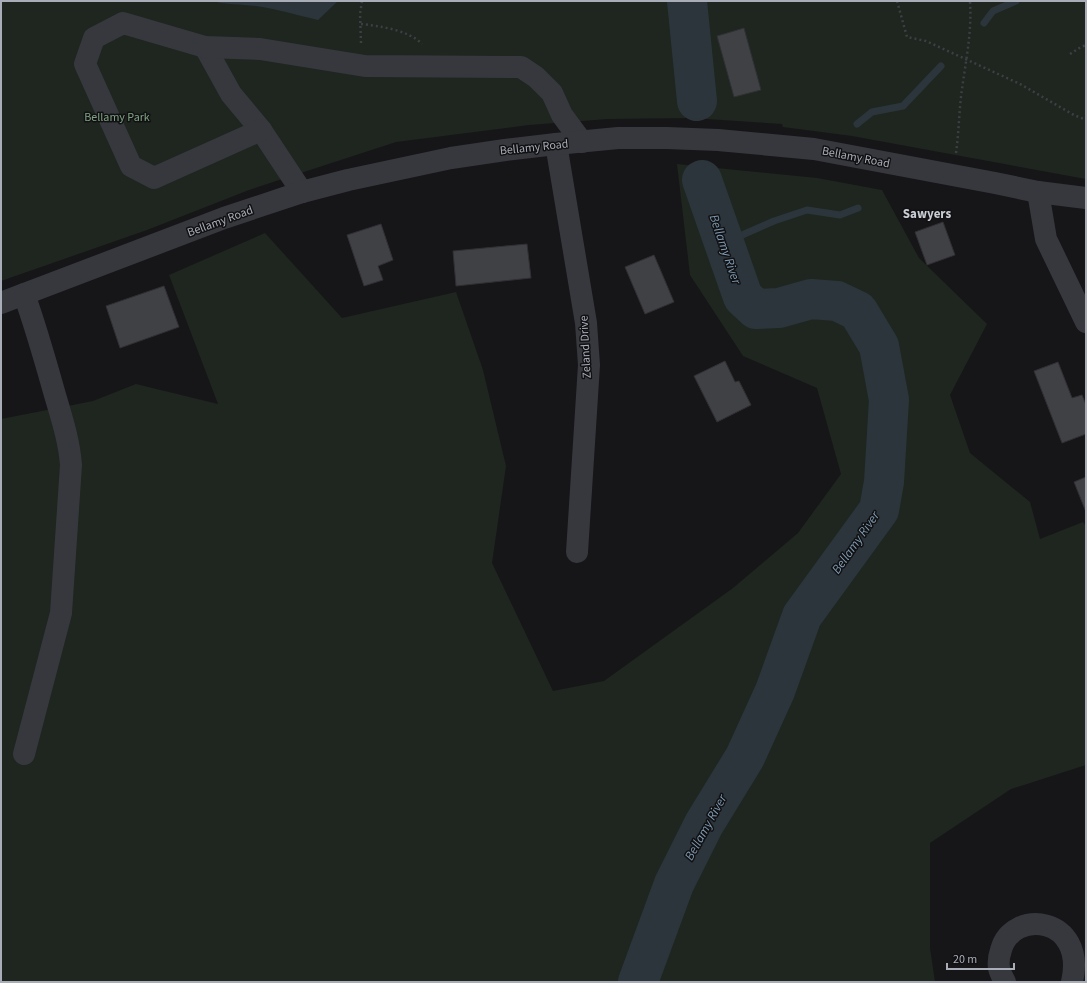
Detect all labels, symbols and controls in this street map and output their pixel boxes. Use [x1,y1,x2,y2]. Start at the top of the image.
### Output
park label: Bellamy Park [84,109,150,126]
street label: Bellamy Road [499,135,569,160]
street label: Bellamy Road [820,143,891,172]
street label: Bellamy Road [185,202,255,241]
district label: Sawyers [903,205,951,223]
water label: Bellamy River [705,212,746,287]
street label: Zeland Drive [575,315,596,379]
water label: Bellamy River [828,507,884,577]
water label: Bellamy River [680,791,732,864]
scale bar [947,945,1014,971]
text: 20 m [953,951,977,968]

